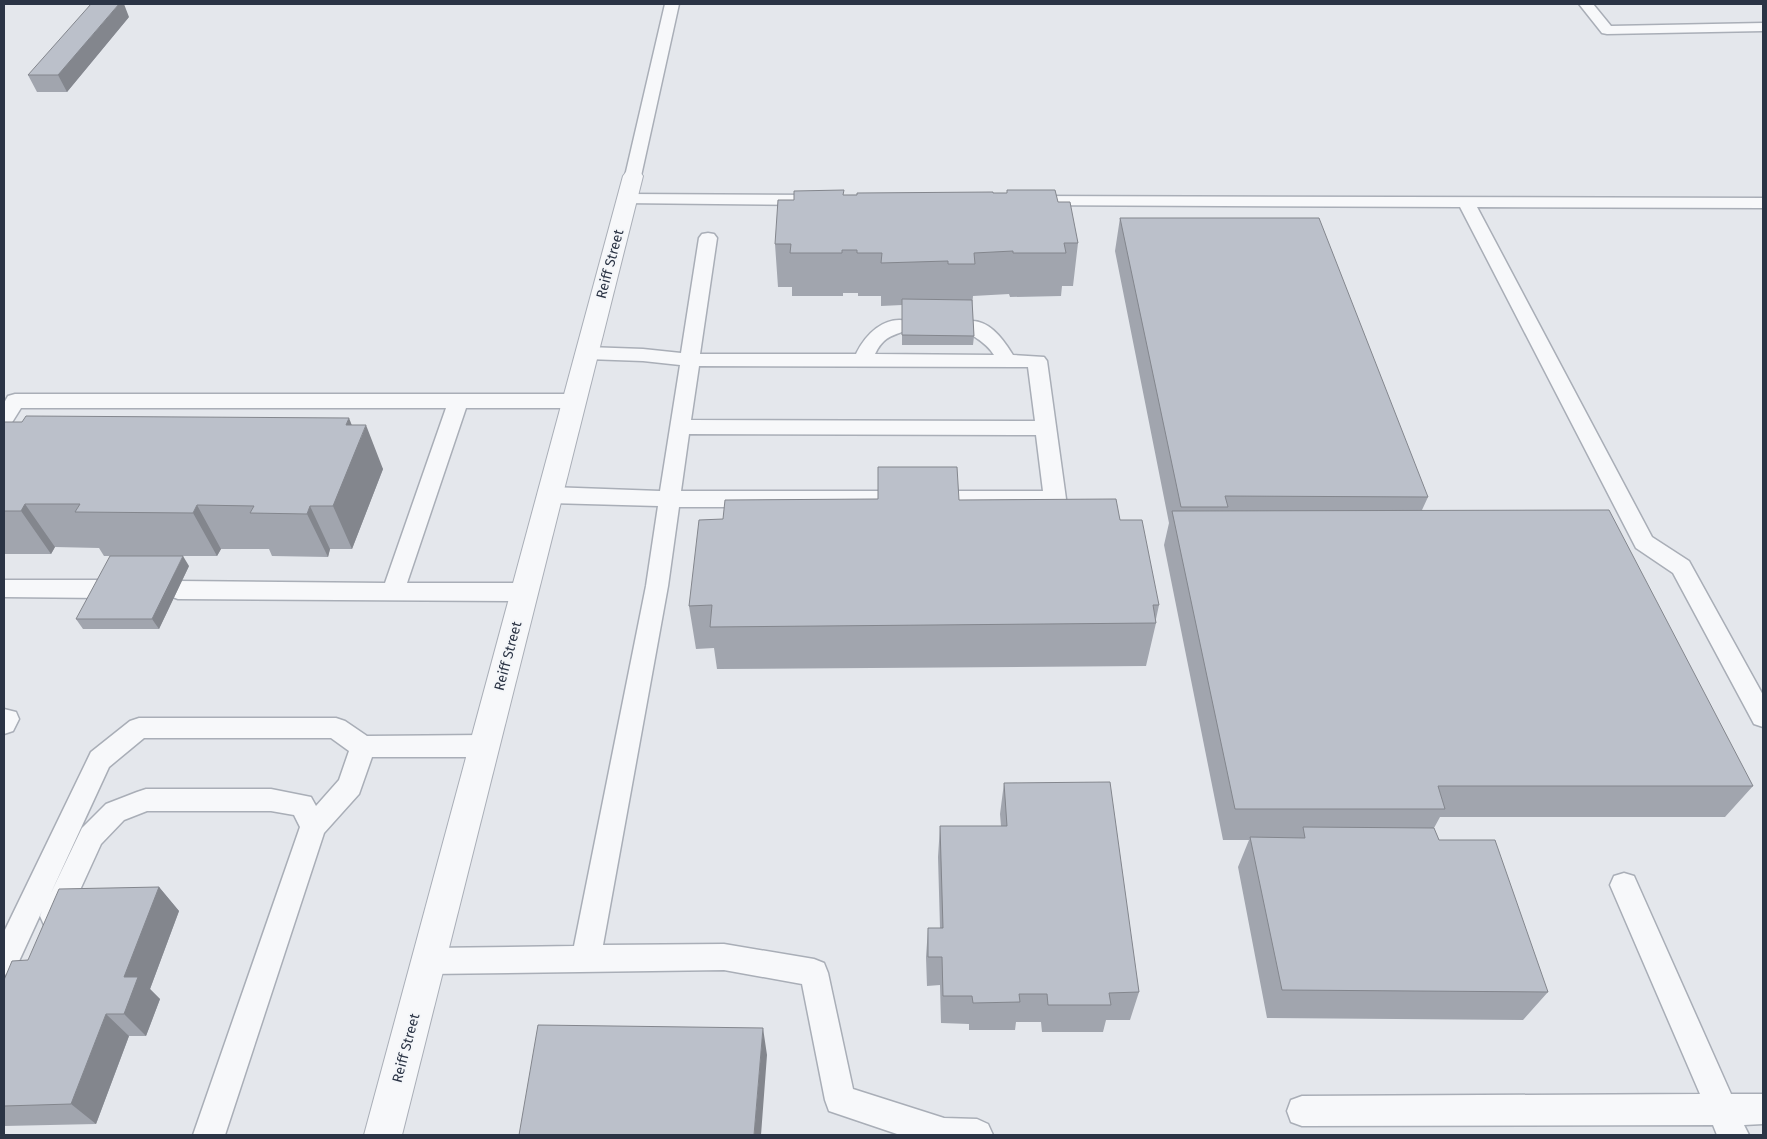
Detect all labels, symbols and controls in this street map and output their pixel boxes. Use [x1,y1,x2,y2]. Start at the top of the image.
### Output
street label: Reiff Street [593,227,628,300]
street label: Reiff Street [491,619,526,692]
street label: Reiff Street [389,1011,424,1084]

